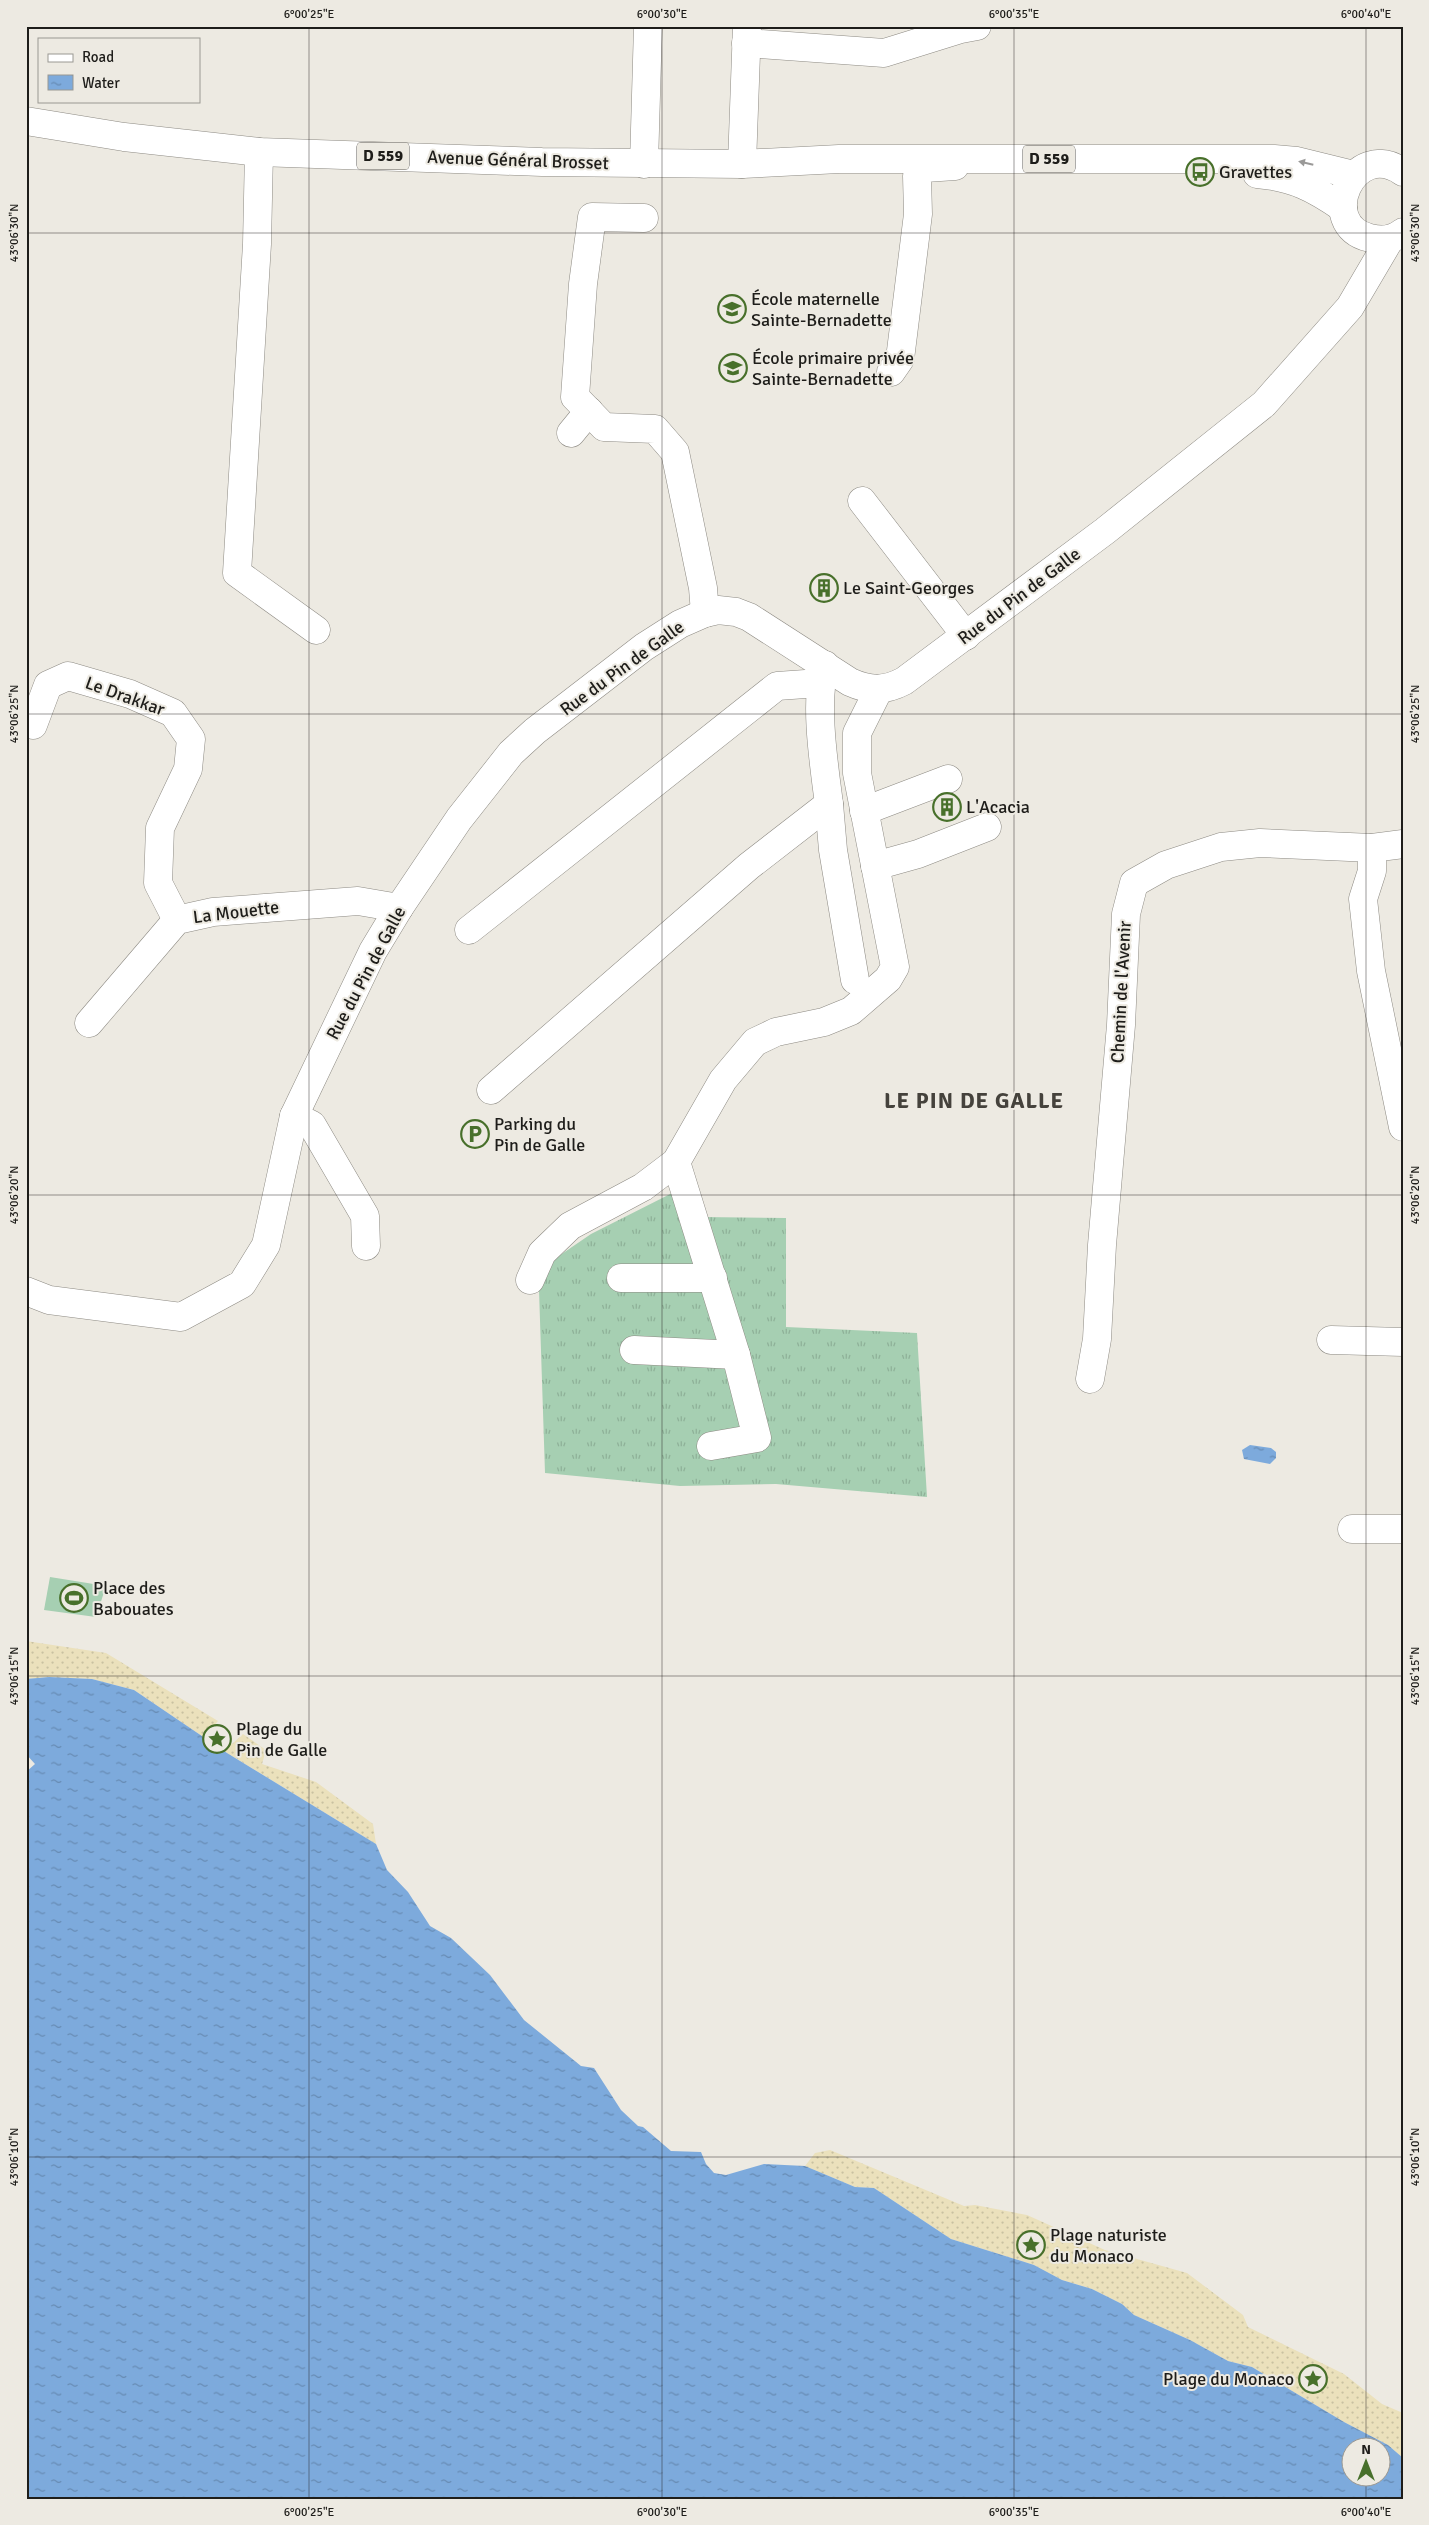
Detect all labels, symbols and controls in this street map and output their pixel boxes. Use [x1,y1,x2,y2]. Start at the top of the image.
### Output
text: 6°00'25"E [284,7,335,22]
text: 6°00'30"E [637,7,688,22]
text: 6°00'35"E [989,7,1040,22]
text: 6°00'40"E [1341,7,1392,22]
legend [38,38,200,102]
text: Road [82,48,114,66]
text: Water [82,74,120,92]
road number: D 559 [357,142,409,170]
street label: Avenue Général Brosset [427,146,609,174]
road number: D 559 [1023,146,1075,172]
bus stop icon: Gravettes [1185,157,1215,187]
one-way arrow [1299,159,1314,167]
place label: Gravettes [1219,161,1292,183]
text: 43°06'30"N [7,204,22,262]
text: 43°06'30"N [1408,204,1423,262]
place label: École maternelle Sainte-Bernadette [751,288,892,331]
school or university icon: École maternelle Sainte-Bernadette [717,294,747,324]
place label: École primaire privée Sainte-Bernadette [752,347,914,390]
school or university icon: École primaire privée Sainte-Bernadette [718,353,748,383]
street label: Rue du Pin de Galle [953,543,1085,649]
building icon: Le Saint-Georges [809,573,839,603]
place label: Le Saint-Georges [843,577,974,599]
street label: Rue du Pin de Galle [556,616,688,720]
street label: Le Drakkar [82,671,168,721]
text: 43°06'25"N [7,685,22,743]
text: 43°06'25"N [1408,685,1423,743]
building icon: L'Acacia [932,792,962,822]
place label: L'Acacia [966,796,1030,818]
street label: La Mouette [192,896,280,928]
street label: Rue du Pin de Galle [322,903,410,1043]
street label: Chemin de l'Avenir [1106,920,1136,1064]
district label: LE PIN DE GALLE [884,1087,1064,1114]
place label: Parking du Pin de Galle [494,1113,585,1156]
parking icon: Parking du Pin de Galle [460,1119,490,1149]
text: 43°06'20"N [7,1166,22,1224]
text: 43°06'20"N [1408,1166,1423,1224]
place label: Place des Babouates [93,1577,174,1620]
sports icon: Place des Babouates [59,1583,89,1613]
text: 43°06'15"N [7,1647,22,1705]
text: 43°06'15"N [1408,1647,1423,1705]
place label: Plage du Pin de Galle [236,1718,327,1761]
place icon: Plage du Pin de Galle [202,1724,232,1754]
text: 43°06'10"N [7,2128,22,2186]
text: 43°06'10"N [1408,2128,1423,2186]
place label: Plage naturiste du Monaco [1050,2224,1167,2267]
place icon: Plage naturiste du Monaco [1016,2230,1046,2260]
place icon: Plage du Monaco [1298,2364,1328,2394]
place label: Plage du Monaco [1163,2368,1294,2390]
north arrow [1342,2438,1392,2488]
text: N [1361,2441,1371,2458]
text: 6°00'25"E [284,2505,335,2520]
text: 6°00'30"E [637,2505,688,2520]
text: 6°00'35"E [989,2505,1040,2520]
text: 6°00'40"E [1341,2505,1392,2520]

